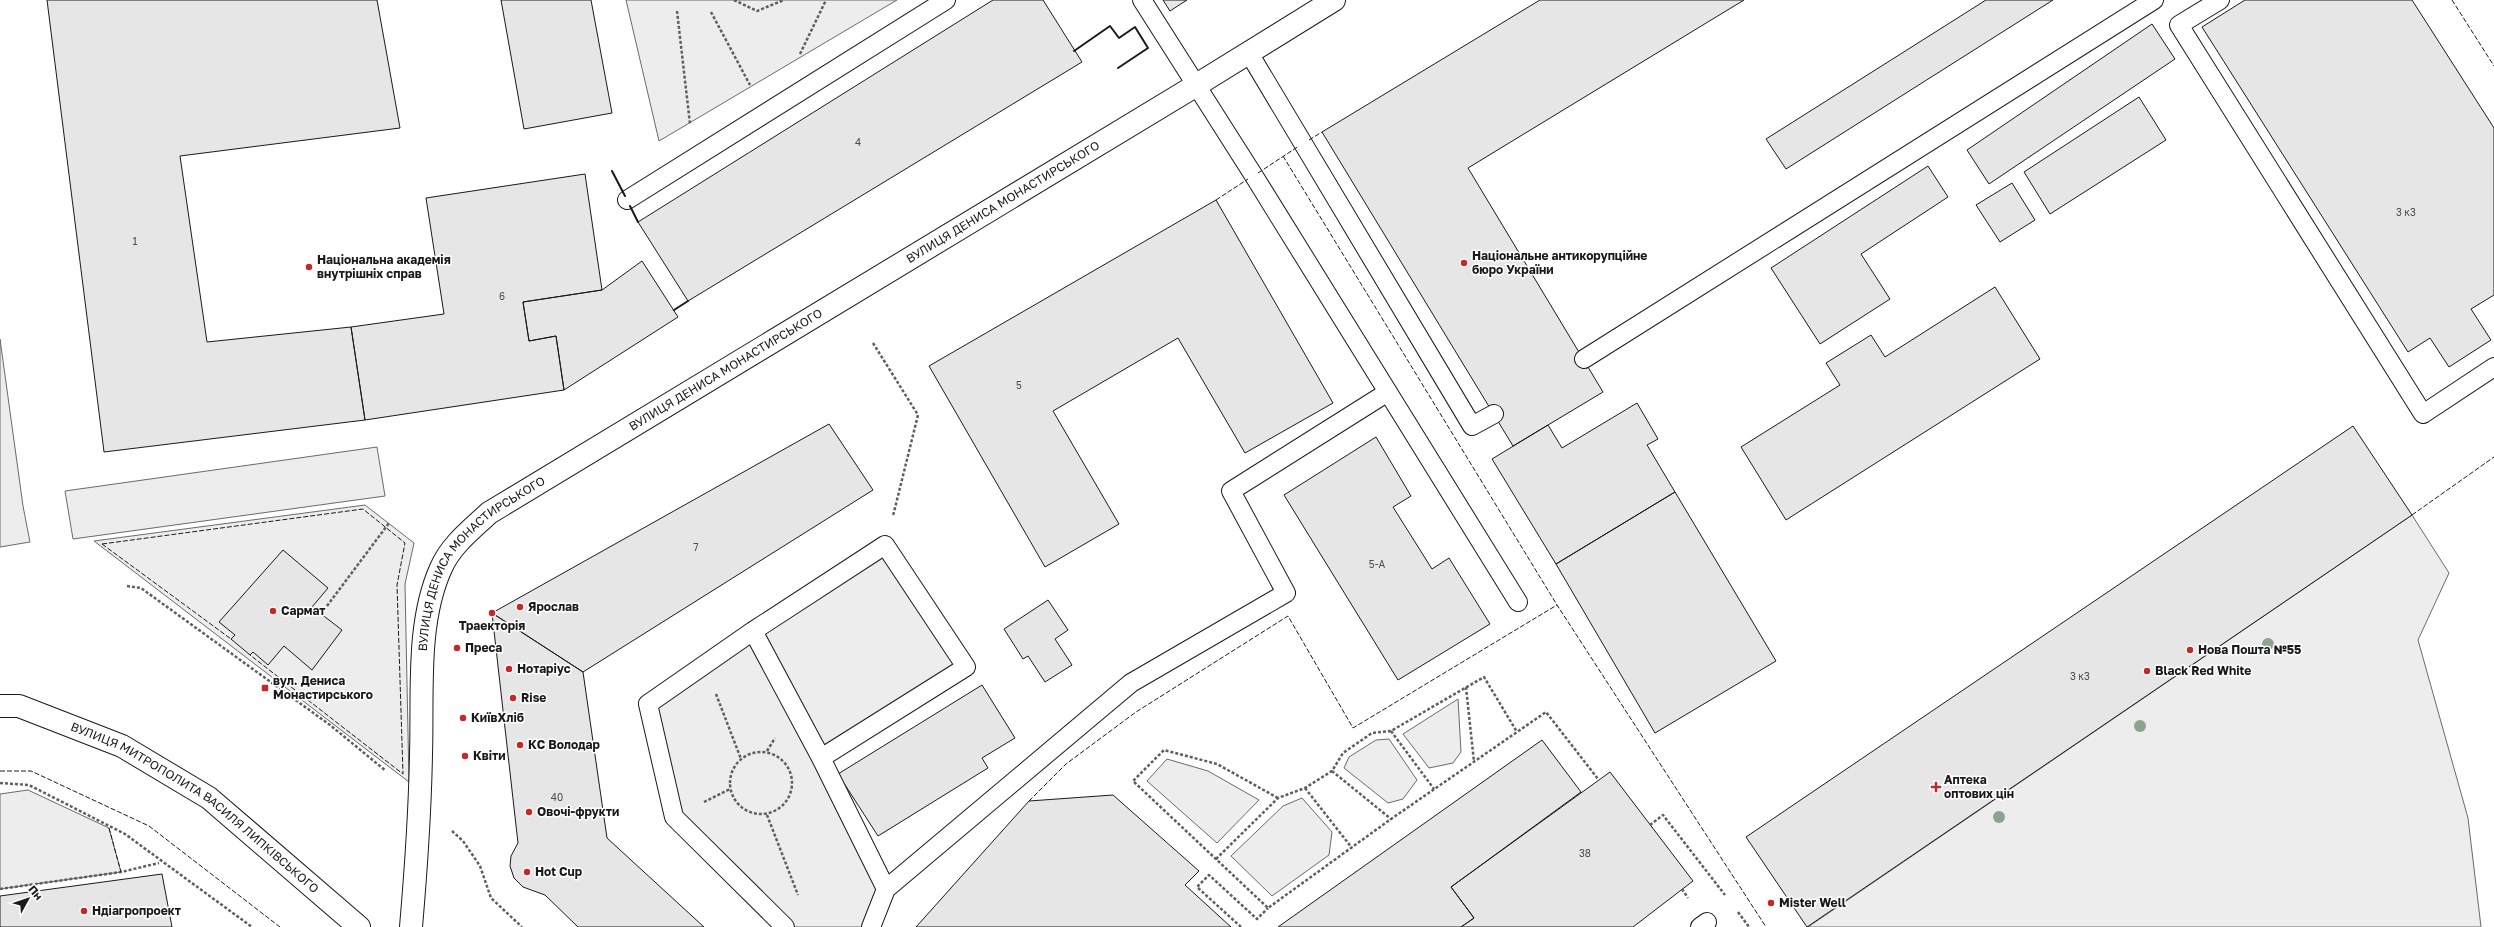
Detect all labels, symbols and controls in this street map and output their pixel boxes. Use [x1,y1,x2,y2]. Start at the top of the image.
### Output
house number: 4 [855,136,861,148]
street label: ВУЛИЦЯ ДЕНИСА МОНАСТИРСЬКОГО [903,137,1102,266]
house number: 3 к3 [2396,206,2416,218]
house number: 1 [133,235,138,247]
place label: Національне антикорупційне бюро України [1472,248,1647,277]
place label: Національна академія внутрішніх справ [317,252,451,281]
marker: Національне антикорупційне бюро України [1459,258,1469,268]
marker: Національна академія внутрішніх справ [304,262,314,272]
house number: 6 [499,290,505,302]
street label: ВУЛИЦЯ ДЕНИСА МОНАСТИРСЬКОГО [626,305,825,434]
house number: 5 [1016,379,1022,391]
street label: ВУЛИЦЯ ДЕНИСА МОНАСТИРСЬКОГО [415,473,548,652]
house number: 7 [693,541,699,553]
house number: 5-А [1369,558,1385,570]
place label: Ярослав [528,599,579,614]
marker: Ярослав [515,602,525,612]
place label: Сармат [281,603,326,618]
marker: Сармат [268,606,278,616]
marker: Траекторія [487,608,497,618]
place label: Траекторія [459,618,525,633]
place label: Преса [465,640,502,655]
place label: Нова Пошта №55 [2198,642,2301,657]
marker: Преса [452,643,462,653]
marker: Нова Пошта №55 [2185,645,2195,655]
place label: Нотаріус [517,661,571,676]
place label: Black Red White [2155,663,2251,678]
marker: Нотаріус [504,664,514,674]
marker: Black Red White [2142,666,2152,676]
house number: 3 к3 [2070,670,2090,682]
place label: вул. Дениса Монастирського [273,673,373,702]
marker: вул. Дениса Монастирського [260,683,270,693]
place label: Rise [521,690,546,705]
marker: Rise [508,693,518,703]
place label: КиївХліб [471,710,524,725]
marker: КиївХліб [458,713,468,723]
street label: ВУЛИЦЯ МИТРОПОЛИТА ВАСИЛЯ ЛИПКІВСЬКОГО [69,719,322,896]
place label: КС Володар [528,737,601,752]
marker: КС Володар [515,740,525,750]
place label: Квіти [473,748,506,763]
marker: Квіти [460,751,470,761]
place label: Аптека оптових цін [1944,772,2014,801]
marker: Аптека оптових цін [1931,782,1941,792]
house number: 40 [551,791,563,803]
place label: Овочі-фрукти [537,804,619,819]
marker: Овочі-фрукти [524,807,534,817]
house number: 38 [1579,847,1591,859]
place label: Hot Cup [535,864,583,879]
marker: Hot Cup [522,867,532,877]
north arrow [8,879,48,919]
text: Пн [26,882,46,902]
place label: Mister Well [1779,895,1846,910]
marker: Mister Well [1766,898,1776,908]
place label: Ндіагропроект [92,903,181,918]
marker: Ндіагропроект [79,906,89,916]

